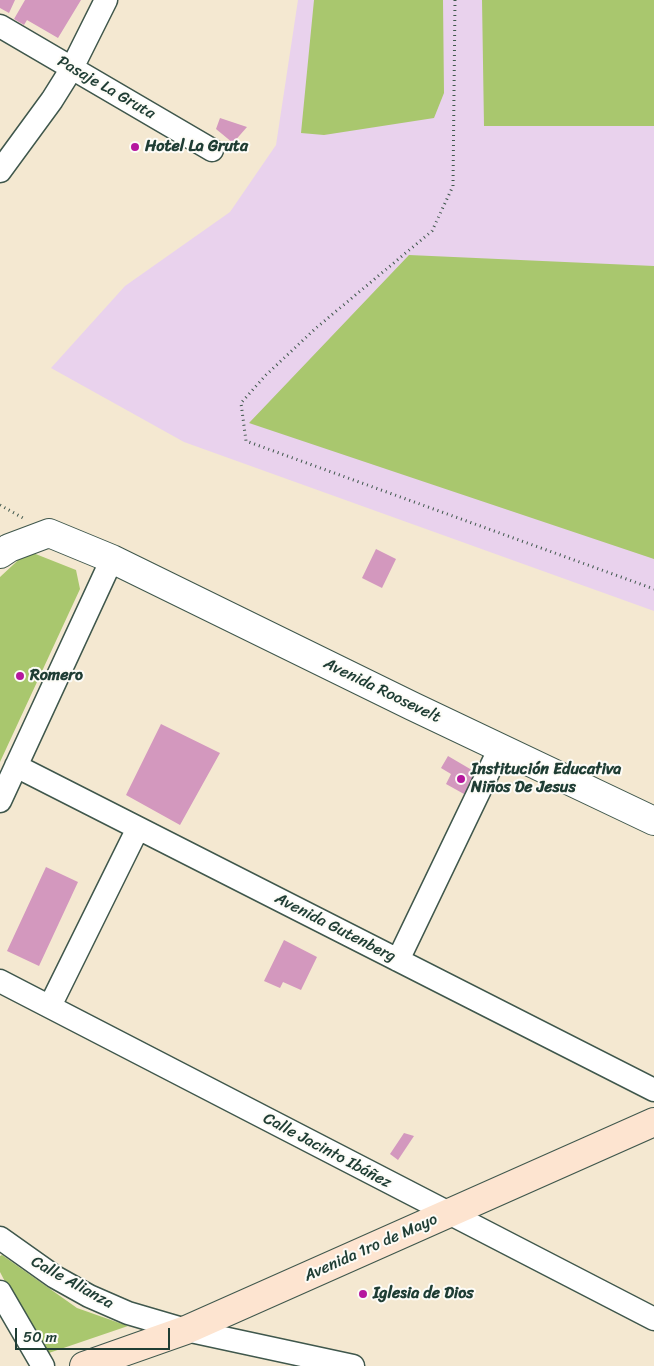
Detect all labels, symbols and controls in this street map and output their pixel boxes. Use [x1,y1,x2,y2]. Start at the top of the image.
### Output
street label: Pasaje La Gruta [54,52,158,124]
place label: Hotel La Gruta [145,137,248,157]
marker: Hotel La Gruta [129,141,141,153]
street label: Avenida Roosevelt [320,654,444,728]
place label: Romero [30,666,83,686]
marker: Romero [14,670,26,682]
place label: Institución Educativa Niños De Jesus [471,760,621,798]
marker: Institución Educativa Niños De Jesus [455,773,467,785]
street label: Avenida Gutenberg [271,889,399,967]
street label: Calle Jacinto Ibáñez [260,1109,394,1193]
street label: Avenida 1ro de Mayo [301,1210,441,1286]
street label: Calle Alianza [27,1252,117,1314]
place label: Iglesia de Dios [373,1284,474,1304]
marker: Iglesia de Dios [357,1288,369,1300]
scale bar [18,1318,172,1350]
text: 50 m [23,1324,57,1350]

